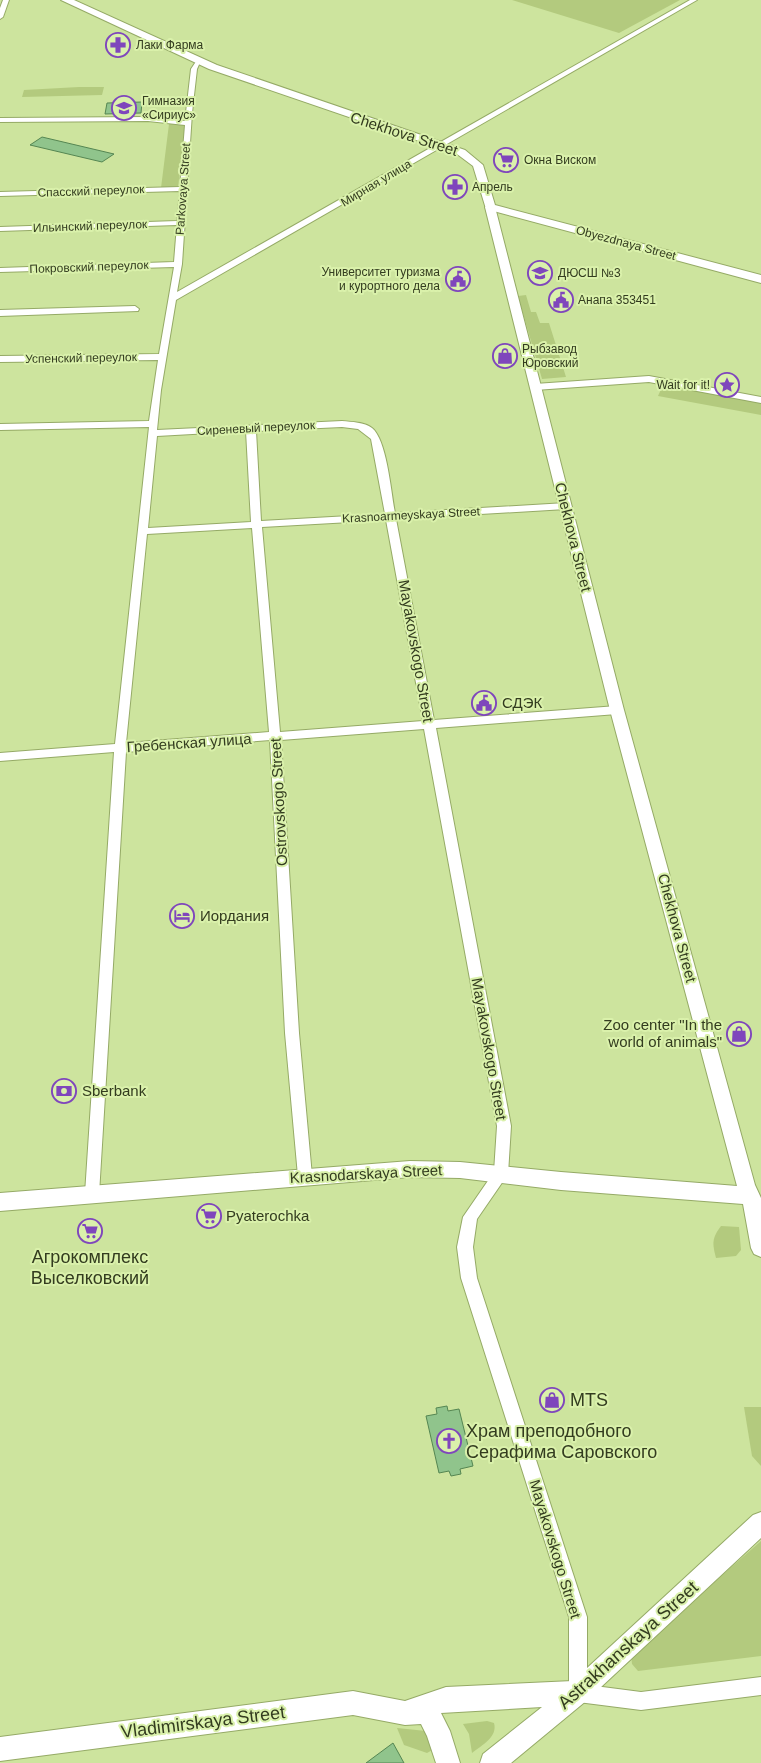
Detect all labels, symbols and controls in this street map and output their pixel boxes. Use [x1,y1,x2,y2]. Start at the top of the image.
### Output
pharmacy icon: Лаки Фарма [105,32,131,58]
place label: Лаки Фарма [136,38,204,52]
place label: Гимназия «Сириус» [142,94,196,122]
school or university icon: Гимназия «Сириус» [111,95,137,121]
street label: Chekhova Street [348,108,461,159]
street label: Parkovaya Street [173,142,193,235]
supermarket icon: Окна Виском [493,147,519,173]
place label: Окна Виском [524,153,596,167]
street label: Мирная улица [338,156,414,209]
pharmacy icon: Апрель [442,174,468,200]
place label: Апрель [472,180,513,194]
street label: Спасский переулок [37,182,145,200]
street label: Ильинский переулок [33,217,148,235]
street label: Obyezdnaya Street [575,223,678,263]
street label: Покровский переулок [29,258,150,276]
school or university icon: ДЮСШ №3 [527,260,553,286]
place label: Университет туризма и курортного дела [322,265,440,293]
public building icon: Университет туризма и курортного дела [445,266,471,292]
place label: ДЮСШ №3 [558,266,621,280]
public building icon: Анапа 353451 [548,287,574,313]
place label: Анапа 353451 [578,293,656,307]
place label: Рыбзавод Юровский [522,342,578,370]
shop icon: Рыбзавод Юровский [492,343,518,369]
street label: Успенский переулок [25,350,138,366]
place icon: Wait for it! [714,372,740,398]
place label: Wait for it! [656,378,710,392]
street label: Сиреневый переулок [197,418,316,438]
street label: Chekhova Street [552,481,595,594]
street label: Krasnoarmeyskaya Street [342,504,481,526]
street label: Mayakovskogo Street [396,578,438,724]
public building icon: СДЭК [471,690,497,716]
place label: СДЭК [502,694,542,711]
street label: Гребенская улица [126,730,253,755]
street label: Ostrovskogo Street [267,737,290,867]
street label: Chekhova Street [655,872,700,985]
hotel icon: Иордания [169,903,195,929]
place label: Иордания [200,907,269,924]
street label: Mayakovskogo Street [469,976,511,1122]
place label: Zoo center "In the world of animals" [603,1016,722,1050]
shop icon: Zoo center "In the world of animals" [726,1021,752,1047]
bank icon: Sberbank [51,1078,77,1104]
place label: Sberbank [82,1082,147,1099]
street label: Krasnodarskaya Street [289,1161,443,1186]
supermarket icon: Pyaterochka [196,1203,222,1229]
place label: Pyaterochka [226,1207,310,1224]
supermarket icon: Агрокомплекс Выселковский [77,1218,103,1244]
place label: Агрокомплекс Выселковский [31,1247,149,1288]
shop icon: MTS [539,1387,565,1413]
place label: MTS [570,1390,608,1410]
place label: Храм преподобного Серафима Саровского [466,1421,657,1462]
church icon: Храм преподобного Серафима Саровского [436,1428,462,1454]
street label: Mayakovskogo Street [526,1477,585,1621]
street label: Astrakhanskaya Street [554,1577,702,1713]
street label: Vladimirskaya Street [120,1702,286,1742]

